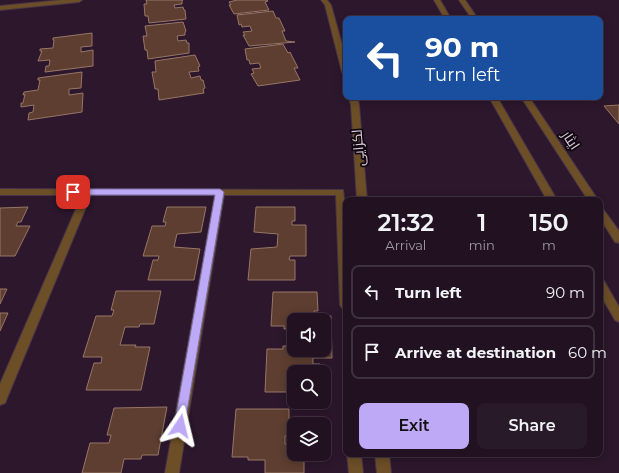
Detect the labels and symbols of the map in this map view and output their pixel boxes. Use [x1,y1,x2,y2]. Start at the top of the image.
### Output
street label: ایثار [558,126,584,153]
street label: لکزایی [347,129,369,167]
pin [56,175,90,209]
position arrow [159,405,201,447]

